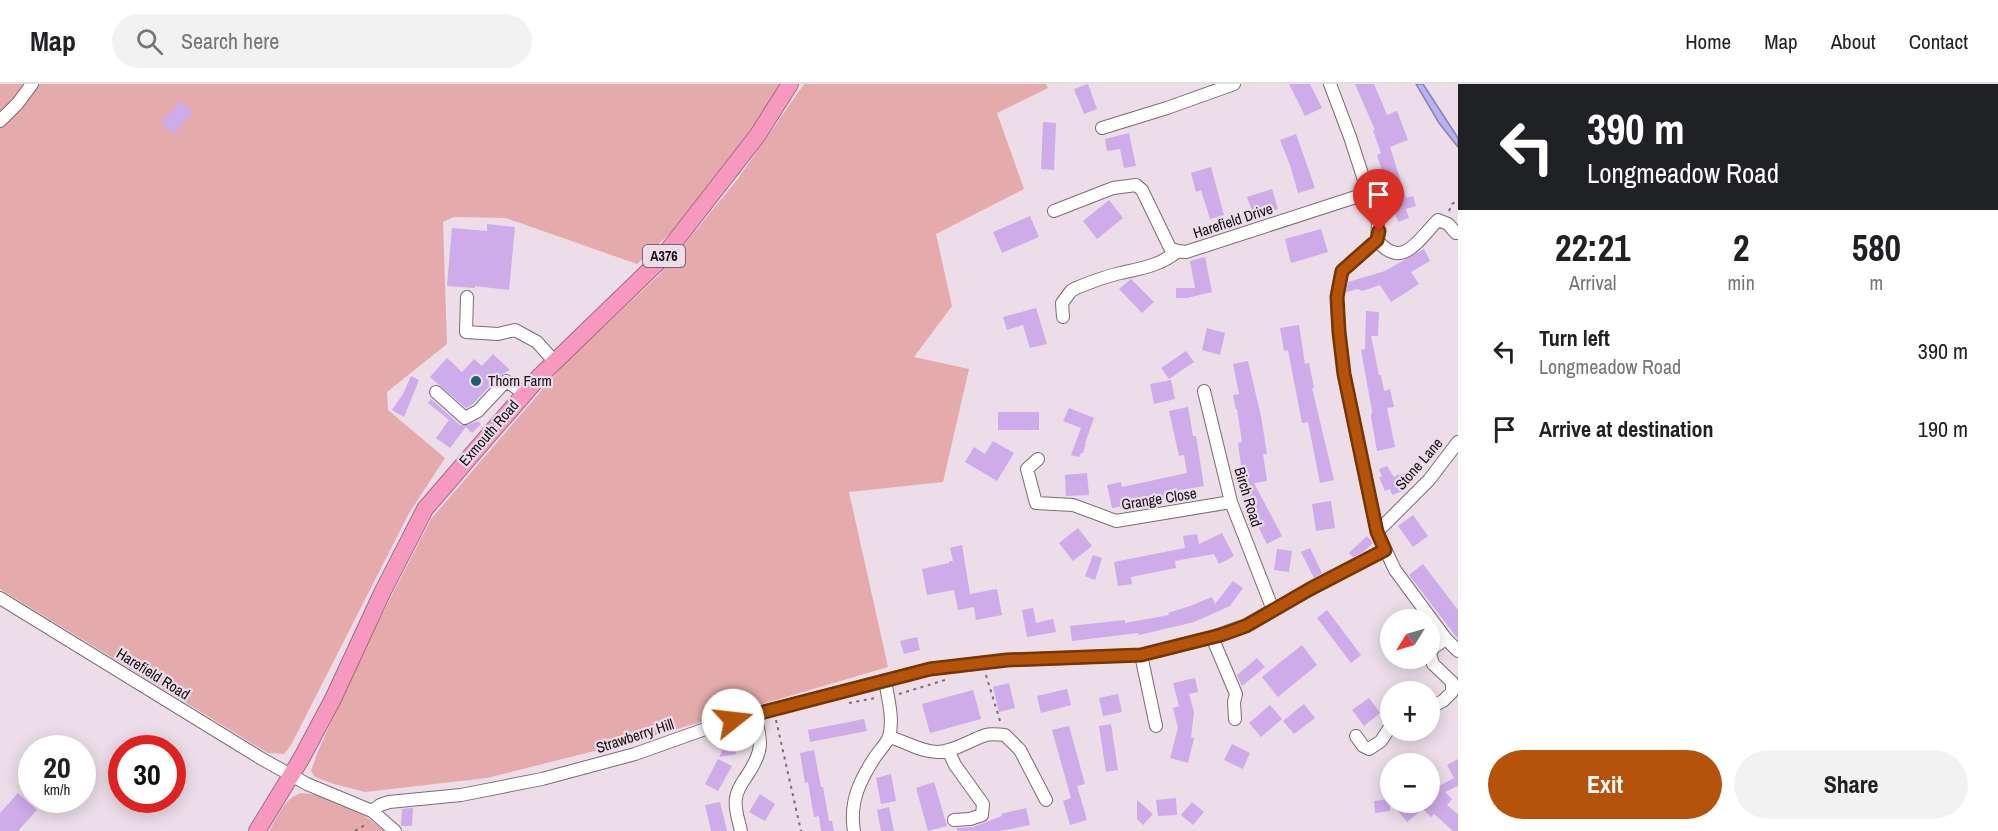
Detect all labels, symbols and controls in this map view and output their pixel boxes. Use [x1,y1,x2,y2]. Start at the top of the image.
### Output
search box [112,14,532,68]
text: Map [30,22,76,60]
icon: search [133,25,166,58]
text: Search here [181,26,279,56]
text: Home [1685,27,1731,56]
text: Map [1764,27,1798,56]
text: About [1831,27,1876,56]
text: Contact [1909,27,1968,56]
text: 390 m [1587,101,1685,157]
icon: left [1488,108,1566,186]
text: Longmeadow Road [1587,155,1779,191]
pin [1353,169,1404,231]
icon: arrive [1362,178,1395,211]
street label: Harefield Drive [1190,198,1276,243]
text: 22:21 [1555,224,1630,272]
text: 2 [1733,224,1749,272]
text: 580 [1852,224,1901,272]
road number: A376 [643,245,685,267]
text: Arrival [1569,269,1616,296]
text: min [1727,269,1755,296]
text: m [1870,269,1883,296]
text: Turn left [1539,323,1610,353]
icon: left [1488,335,1521,368]
text: 390 m [1918,336,1968,366]
text: Longmeadow Road [1539,353,1681,380]
place label: Thorn Farm [488,370,552,391]
marker: Thorn Farm [469,374,483,388]
street label: Exmouth Road [454,395,523,470]
icon: arrive [1488,413,1521,446]
text: Arrive at destination [1539,414,1713,444]
text: 190 m [1918,414,1968,444]
street label: Stone Lane [1390,433,1447,494]
street label: Birch Road [1229,464,1268,529]
street label: Grange Close [1120,482,1198,515]
north arrow [1380,609,1440,669]
map controls [1380,609,1440,813]
street label: Harefield Road [113,643,194,704]
button: + [1380,681,1440,741]
position arrow [701,688,765,752]
street label: Strawberry Hill [593,713,676,758]
speed limit sign: 30 [108,735,186,813]
text: 20 [43,747,71,787]
button: Exit [1488,750,1722,819]
button: Share [1734,750,1968,819]
button: − [1380,753,1440,813]
text: km/h [44,779,70,800]

